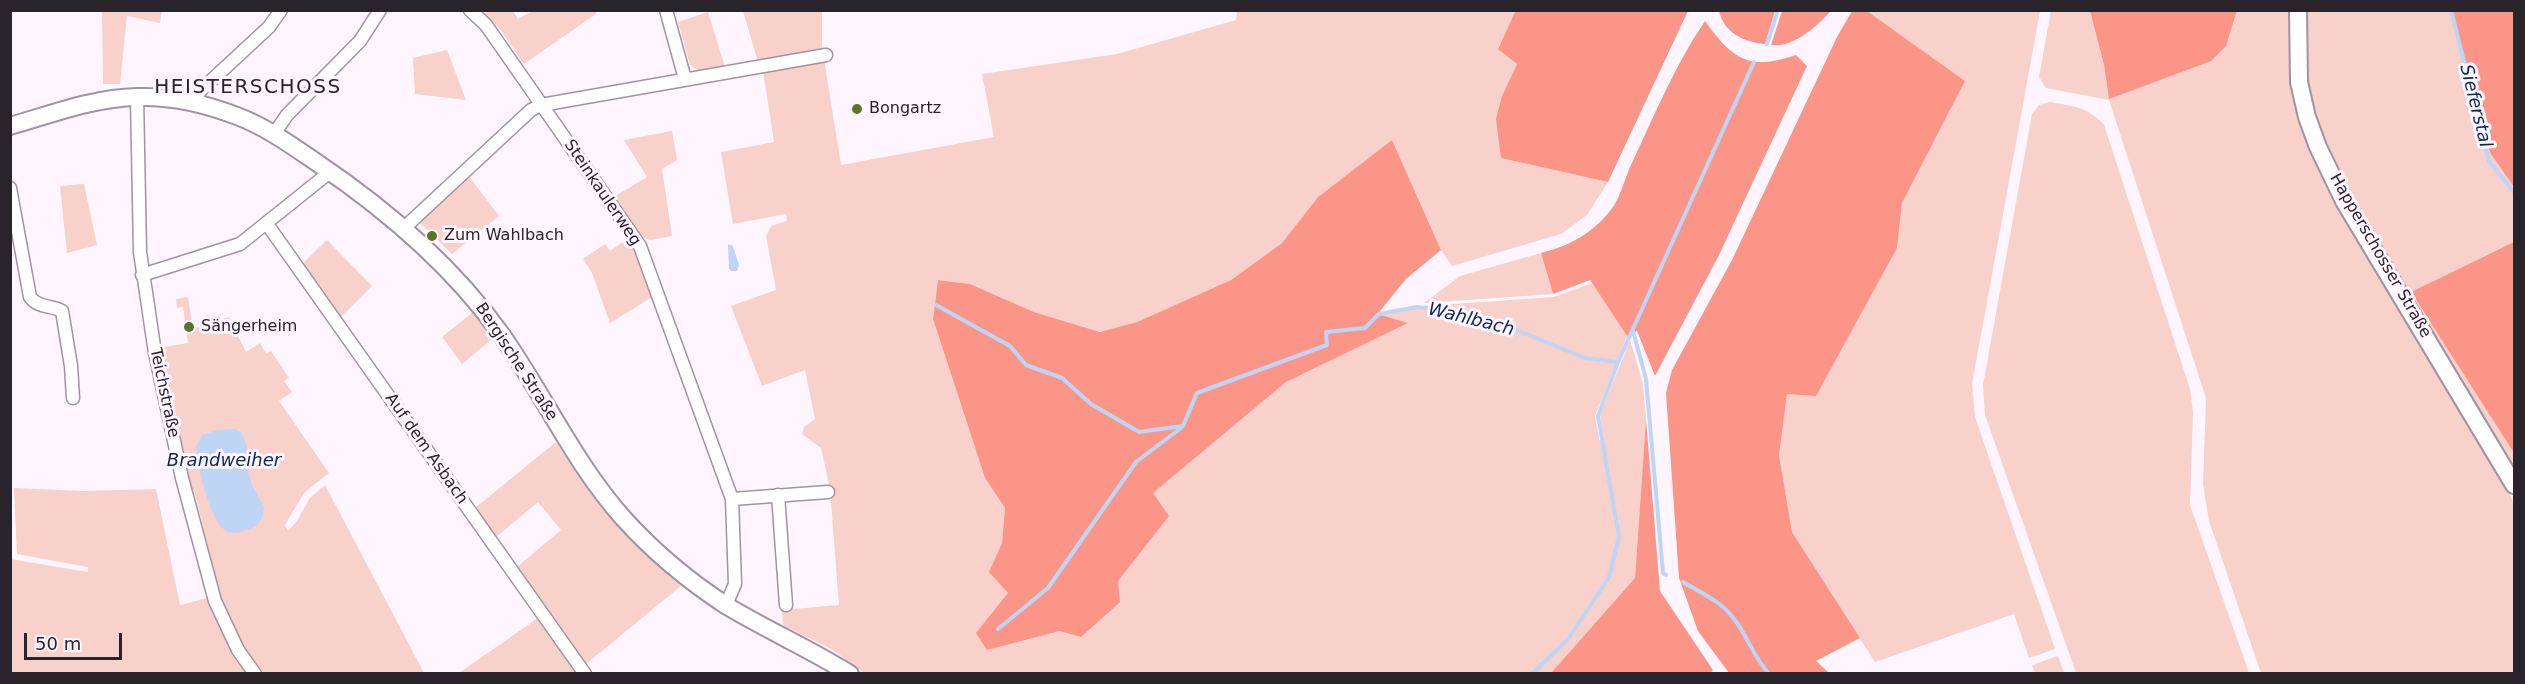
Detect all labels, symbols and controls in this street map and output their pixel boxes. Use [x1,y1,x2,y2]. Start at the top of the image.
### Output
water label: Sieferstal [2454,62,2496,150]
district label: HEISTERSCHOSS [154,76,342,100]
place label: Bongartz [869,99,941,119]
marker: Bongartz [850,102,864,116]
street label: Steinkaulerweg [559,136,645,250]
street label: Happerschosser Straße [2325,170,2435,342]
place label: Zum Wahlbach [444,226,564,246]
marker: Zum Wahlbach [425,229,439,243]
street label: Bergische Straße [471,299,561,425]
water label: Wahlbach [1426,299,1516,341]
place label: Sängerheim [201,317,297,337]
marker: Sängerheim [182,320,196,334]
street label: Teichstraße [145,346,183,440]
street label: Auf dem Asbach [381,390,471,508]
water label: Brandweiher [167,450,281,472]
scale bar [27,621,124,659]
text: 50 m [35,633,81,654]

